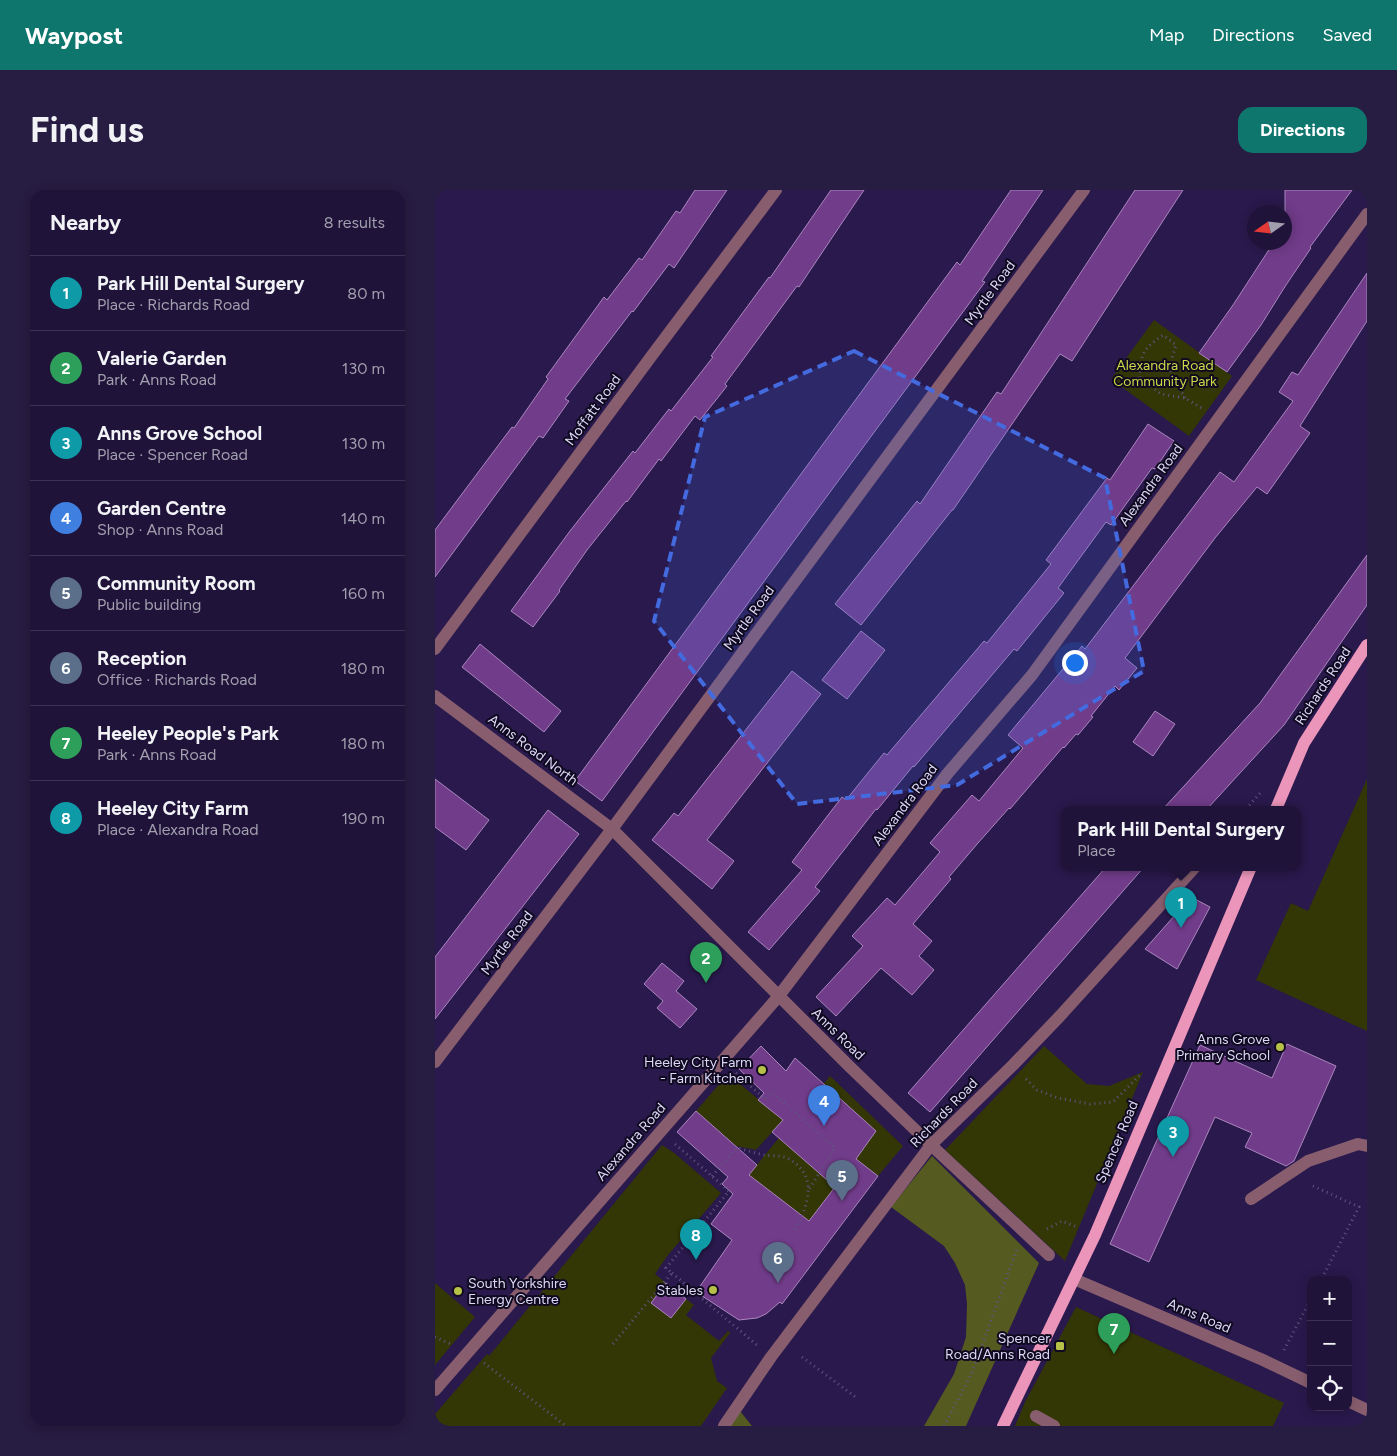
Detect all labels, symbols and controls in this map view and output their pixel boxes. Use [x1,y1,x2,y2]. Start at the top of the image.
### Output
text: Waypost [25,21,123,50]
text: Map [1149,24,1184,46]
text: Directions [1212,24,1294,46]
text: Saved [1322,24,1372,46]
button: Directions [1238,107,1367,153]
text: Find us [30,109,144,151]
north arrow [1247,205,1292,250]
text: Nearby [50,210,121,235]
text: 8 results [324,213,385,232]
street label: Myrtle Road [961,257,1019,329]
text: Park Hill Dental Surgery [97,272,304,295]
text: 1 [63,284,69,303]
text: 80 m [347,284,385,303]
text: Place · Richards Road [97,295,250,314]
text: Valerie Garden [97,347,227,370]
park label: Alexandra Road Community Park [1113,357,1217,390]
text: 2 [61,359,71,378]
text: 130 m [342,359,385,378]
text: Park · Anns Road [97,370,216,389]
street label: Moffatt Road [562,371,624,449]
text: Anns Grove School [97,422,262,445]
text: 3 [62,434,70,453]
text: 130 m [342,434,385,453]
street label: Alexandra Road [1115,441,1187,529]
text: Place · Spencer Road [97,445,248,464]
text: Garden Centre [97,497,226,520]
text: 4 [61,509,71,528]
text: 140 m [341,509,385,528]
text: Shop · Anns Road [97,520,223,539]
text: Community Room [97,572,256,595]
street label: Myrtle Road [720,582,778,654]
text: 5 [61,584,71,603]
text: 160 m [342,584,385,603]
text: Public building [97,595,201,614]
street label: Richards Road [1291,644,1355,728]
text: Reception [97,647,187,670]
your location [1062,650,1088,676]
text: 6 [61,659,71,678]
text: 180 m [341,659,385,678]
text: Office · Richards Road [97,670,257,689]
street label: Anns Road North [485,711,581,789]
text: Heeley People's Park [97,722,279,745]
text: 7 [62,734,70,753]
text: 180 m [341,734,385,753]
text: Park · Anns Road [97,745,216,764]
street label: Alexandra Road [869,761,941,849]
text: Heeley City Farm [97,797,249,820]
popup [1061,806,1301,871]
text: 8 [61,809,71,828]
text: 190 m [342,809,385,828]
text: Park Hill Dental Surgery [1077,818,1285,841]
text: Place · Alexandra Road [97,820,259,839]
text: Place [1077,841,1116,860]
pin: 1 [1165,887,1197,928]
street label: Myrtle Road [477,908,537,978]
pin: 2 [690,942,722,983]
street label: Anns Road [808,1005,868,1063]
place label: Anns Grove Primary School [1176,1031,1270,1064]
marker: Anns Grove Primary School [1274,1041,1286,1053]
place label: Heeley City Farm - Farm Kitchen [644,1054,752,1087]
marker: Heeley City Farm - Farm Kitchen [756,1064,768,1076]
street label: Richards Road [907,1075,981,1151]
pin: 4 [808,1085,840,1126]
street label: Spencer Road [1092,1098,1142,1186]
street label: Alexandra Road [593,1100,669,1184]
pin: 3 [1157,1116,1189,1157]
pin: 5 [826,1160,858,1201]
pin: 8 [680,1219,712,1260]
pin: 6 [762,1242,794,1283]
place label: South Yorkshire Energy Centre [468,1275,567,1308]
map controls [1307,1276,1352,1411]
button: + [1307,1276,1352,1321]
place label: Stables [657,1282,703,1299]
marker: Stables [707,1284,719,1296]
marker: South Yorkshire Energy Centre [452,1285,464,1297]
street label: Anns Road [1165,1295,1233,1337]
pin: 7 [1098,1313,1130,1354]
button: − [1307,1321,1352,1366]
place label: Spencer Road/Anns Road [945,1330,1050,1363]
marker: Spencer Road/Anns Road [1054,1340,1066,1352]
button: locate [1307,1366,1352,1411]

